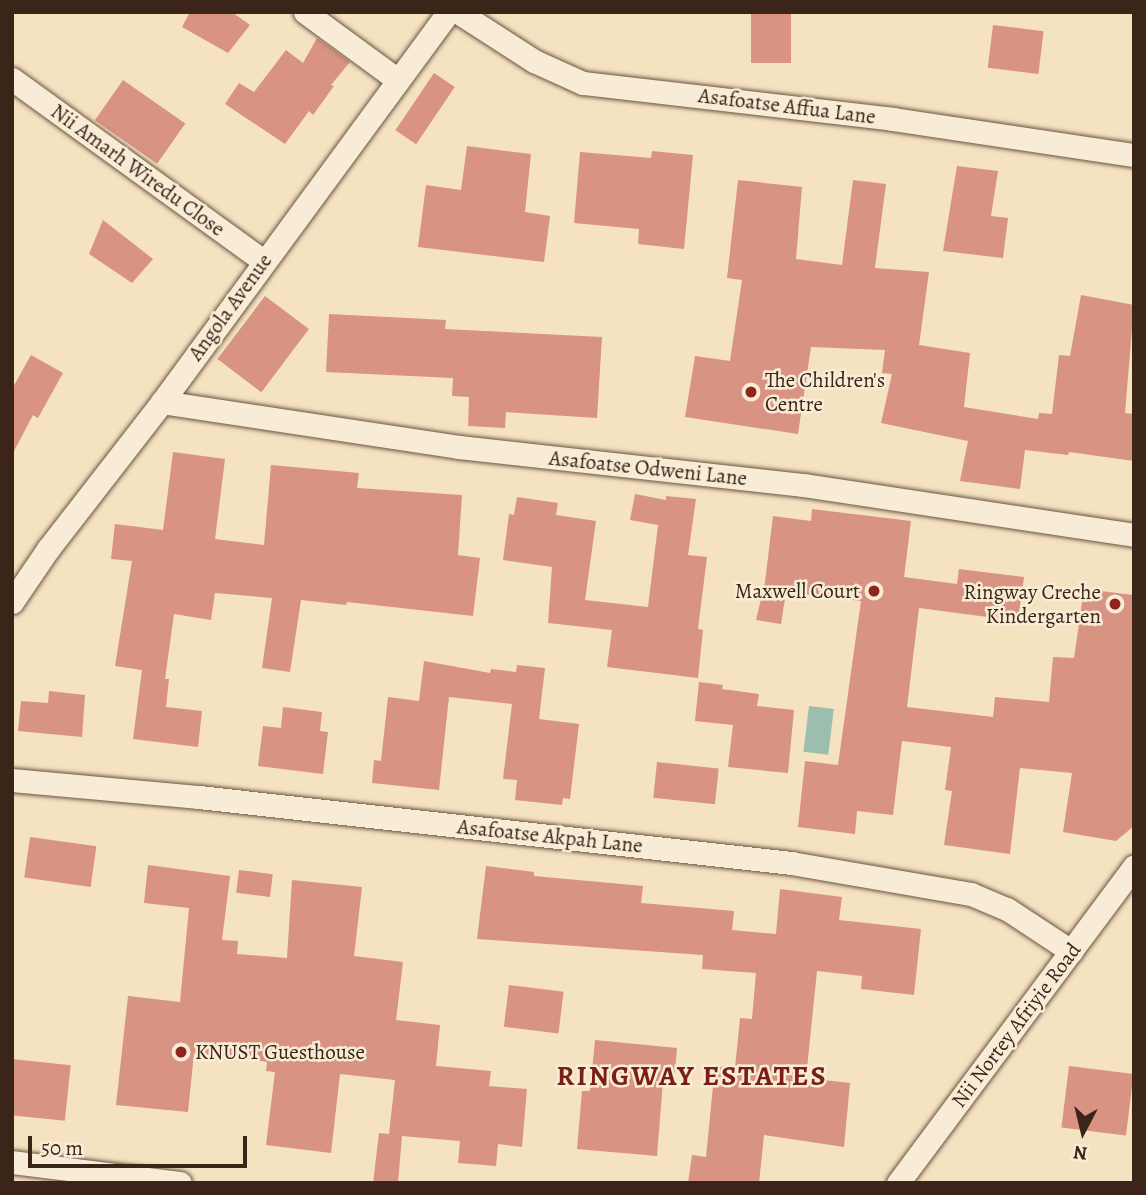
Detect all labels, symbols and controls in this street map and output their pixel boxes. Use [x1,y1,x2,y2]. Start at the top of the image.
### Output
street label: Asafoatse Affua Lane [697,83,877,129]
street label: Nii Amarh Wiredu Close [46,98,230,242]
street label: Angola Avenue [183,249,277,365]
place label: The Children's Centre [765,367,885,417]
marker: The Children's Centre [743,384,759,400]
street label: Asafoatse Odweni Lane [548,445,748,491]
place label: Maxwell Court [735,578,860,604]
place label: Ringway Creche Kindergarten [964,579,1101,629]
marker: Maxwell Court [866,583,882,599]
marker: Ringway Creche Kindergarten [1107,596,1123,612]
street label: Asafoatse Akpah Lane [456,814,644,858]
street label: Nii Nortey Afriyie Road [946,938,1086,1112]
place label: KNUST Guesthouse [195,1039,365,1065]
marker: KNUST Guesthouse [173,1044,189,1060]
district label: RINGWAY ESTATES [558,1059,826,1093]
north arrow [1048,1097,1118,1167]
scale bar [32,1122,250,1166]
text: 50 m [41,1134,83,1162]
text: N [1072,1139,1089,1167]

